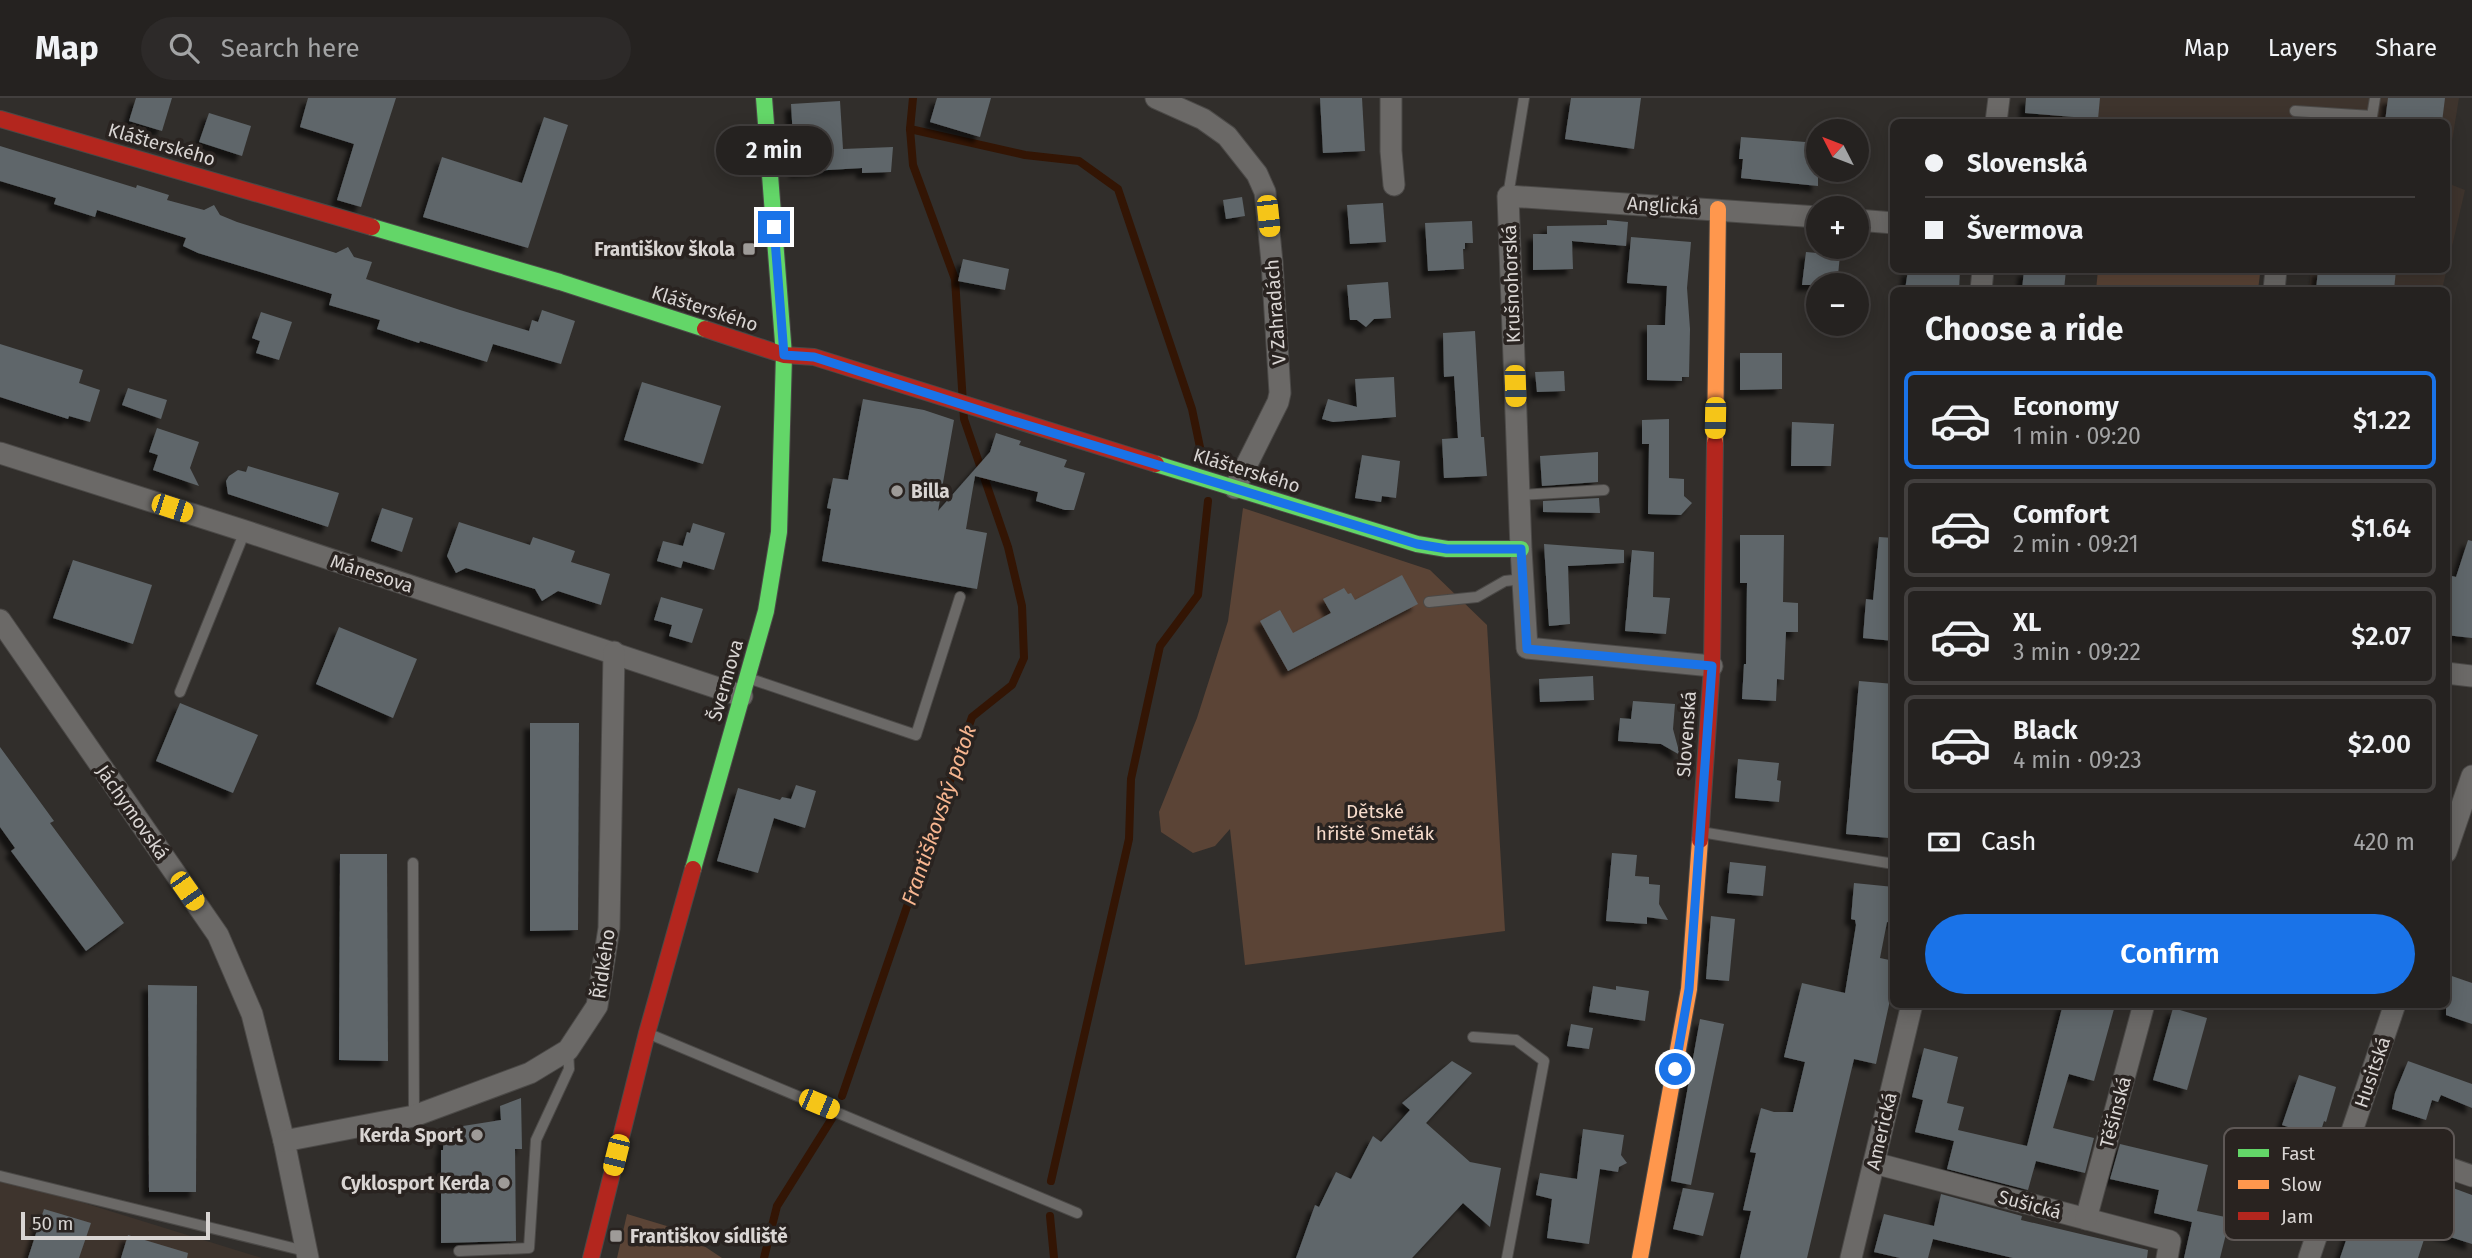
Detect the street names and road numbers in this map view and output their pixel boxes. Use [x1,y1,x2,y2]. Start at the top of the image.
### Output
street label: Klášterského [105,118,218,171]
street label: Anglická [1626,192,1700,219]
street label: Krušnohorská [1498,224,1525,344]
street label: V Zahradách [1260,258,1291,365]
street label: Klášterského [649,280,761,337]
street label: Klášterského [1191,443,1303,498]
street label: Mánesova [327,549,416,598]
street label: Švermova [703,637,748,724]
street label: Slovenská [1672,690,1701,778]
street label: Jáchymovská [91,760,174,864]
street label: Řídkého [587,928,620,1001]
street label: Husitská [2350,1034,2395,1111]
street label: Těšínská [2095,1074,2136,1150]
street label: Americká [1861,1090,1902,1172]
street label: Sušická [1996,1185,2064,1224]

